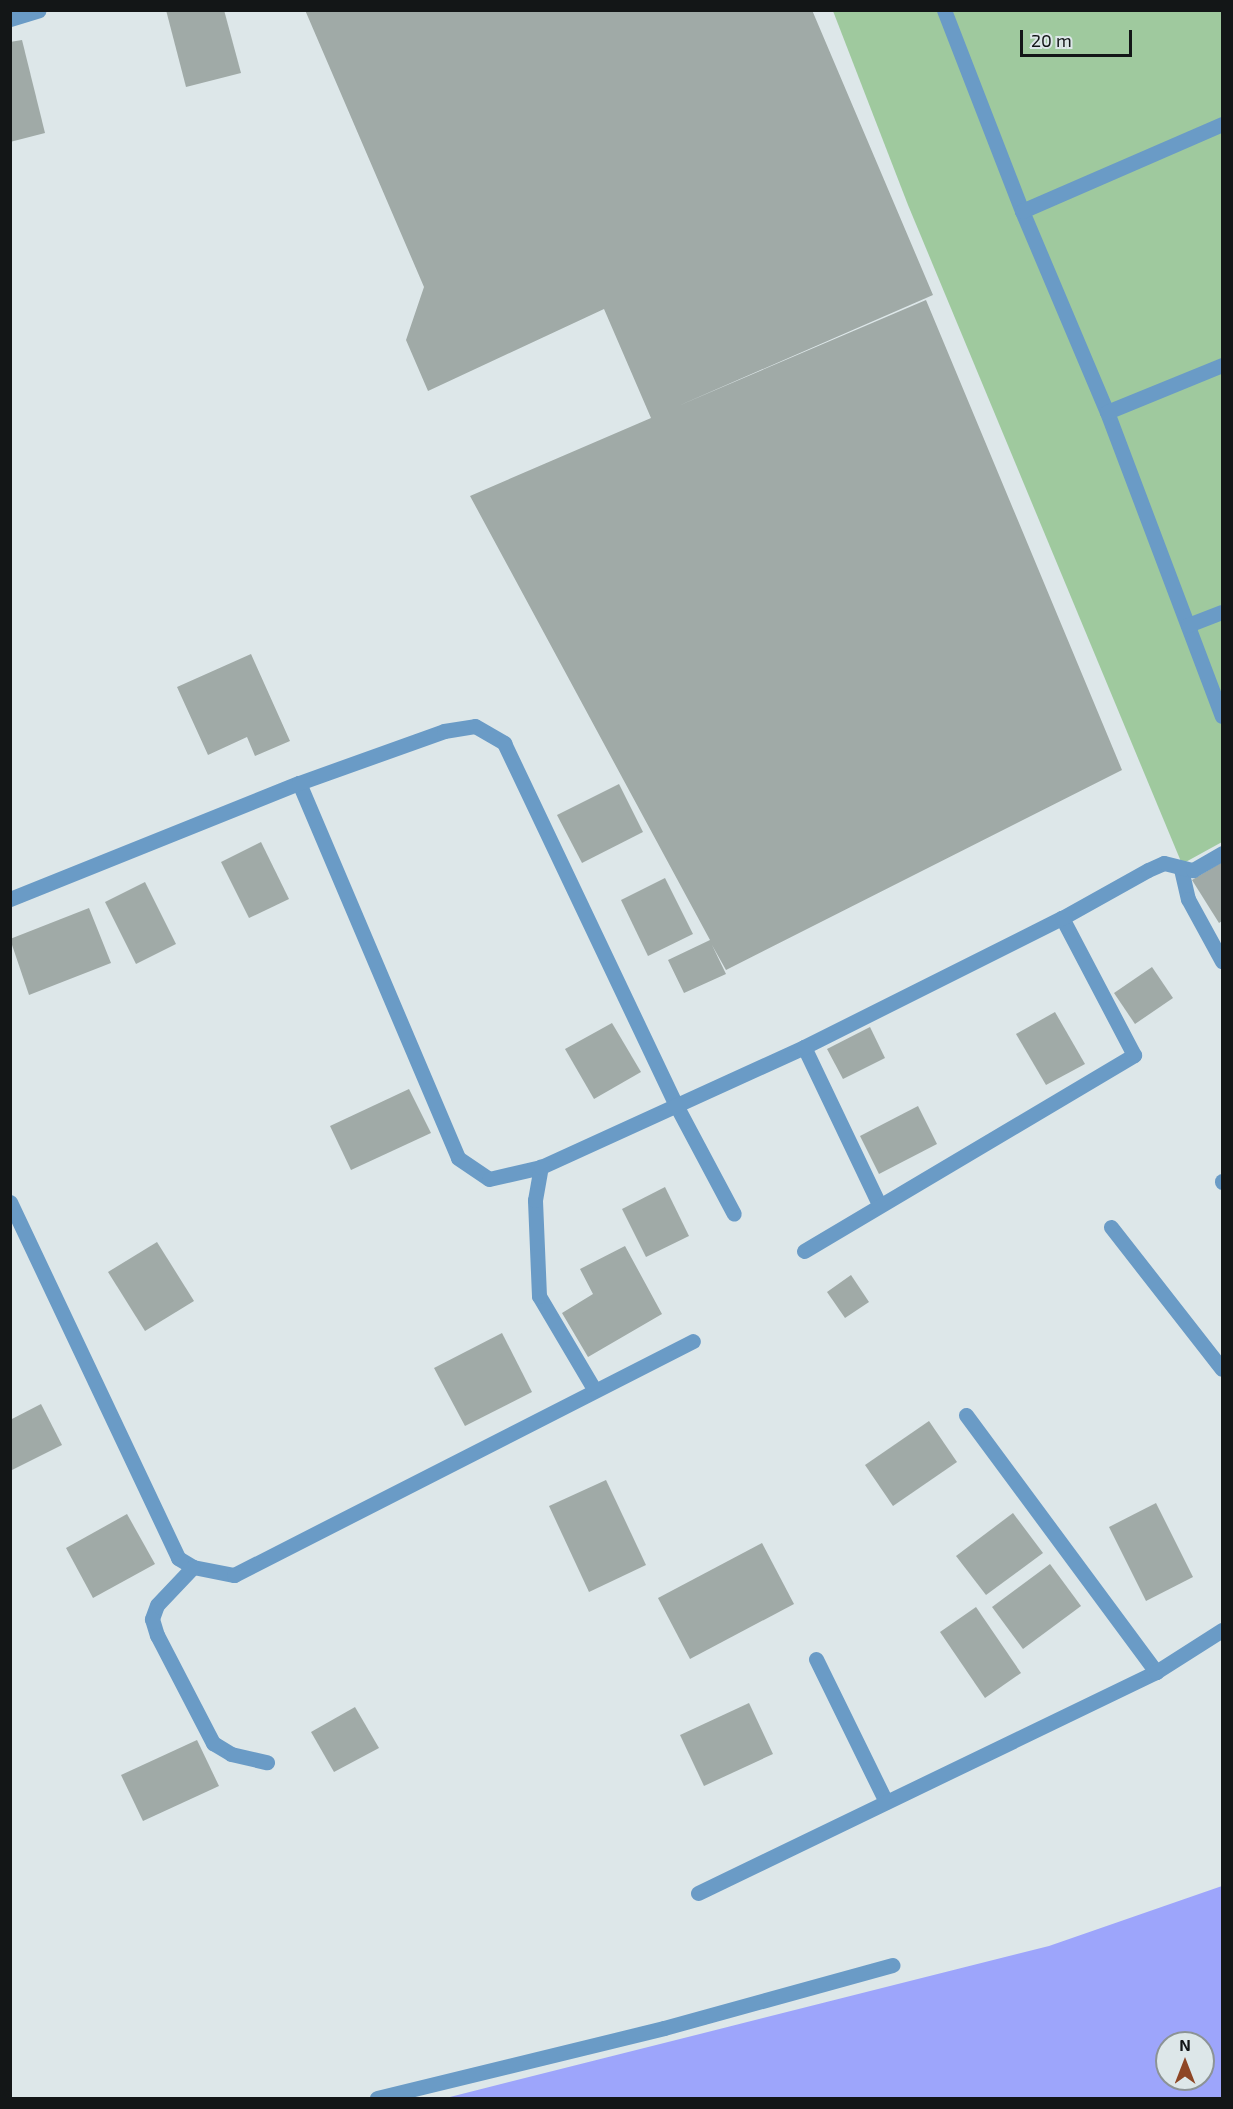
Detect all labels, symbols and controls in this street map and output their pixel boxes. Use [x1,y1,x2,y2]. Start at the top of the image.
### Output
scale bar [1023,18,1136,56]
text: 20 m [1031,29,1072,51]
north arrow [1155,2031,1215,2091]
text: N [1179,2035,1191,2054]

